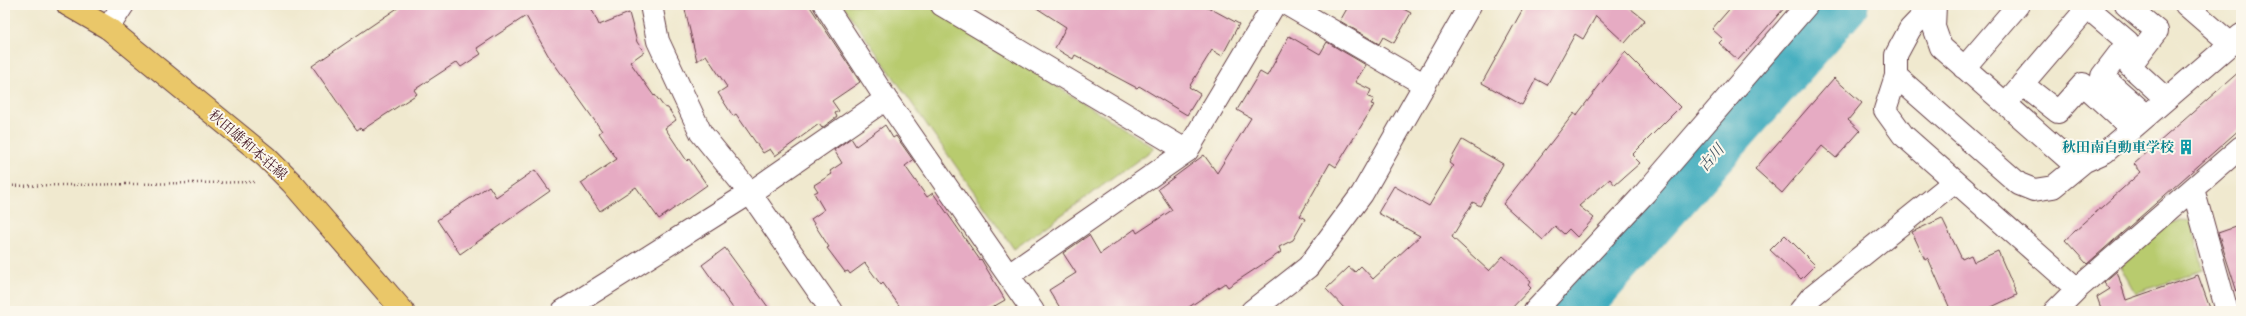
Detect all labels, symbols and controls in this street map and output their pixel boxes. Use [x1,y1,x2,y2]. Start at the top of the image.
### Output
street label: 秋田雄和本荘線 [205,106,291,184]
building icon: 秋田南自動車学校 [2177,138,2195,156]
water label: 古川 [1694,139,1729,175]
place label: 秋田南自動車学校 [2062,139,2174,156]

